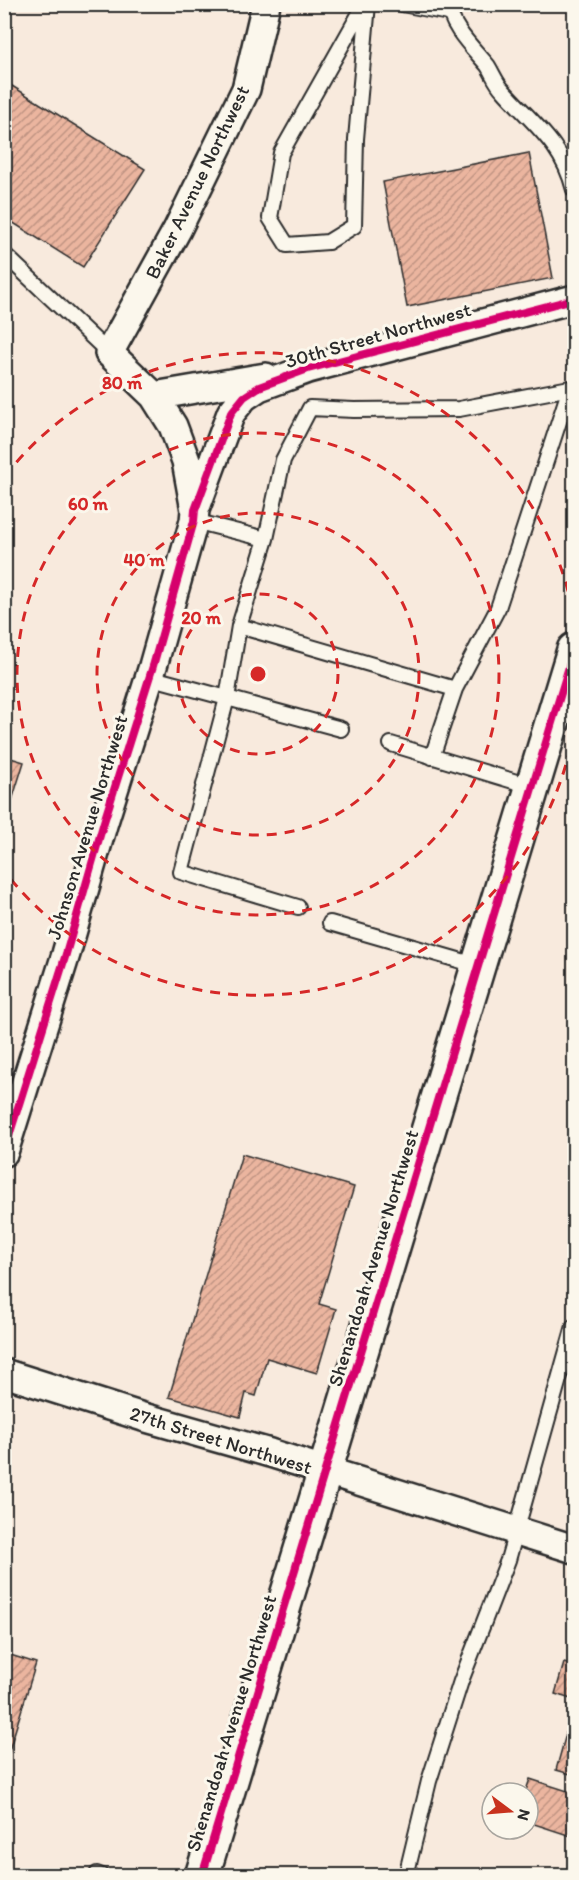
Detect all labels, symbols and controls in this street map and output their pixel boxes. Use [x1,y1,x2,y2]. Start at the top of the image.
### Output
street label: Baker Avenue Northwest [140,81,254,283]
street label: 30th Street Northwest [282,297,474,373]
text: 80 m [102,372,143,394]
text: 60 m [68,493,109,515]
text: 40 m [123,549,165,571]
text: 20 m [181,607,222,629]
centre of rings [248,664,268,684]
street label: Johnson Avenue Northwest [41,712,133,942]
street label: Shenandoah Avenue Northwest [322,1127,424,1389]
street label: 27th Street Northwest [127,1401,316,1479]
street label: Shenandoah Avenue Northwest [180,1592,282,1854]
north arrow [480,1781,540,1841]
text: N [513,1807,535,1823]

